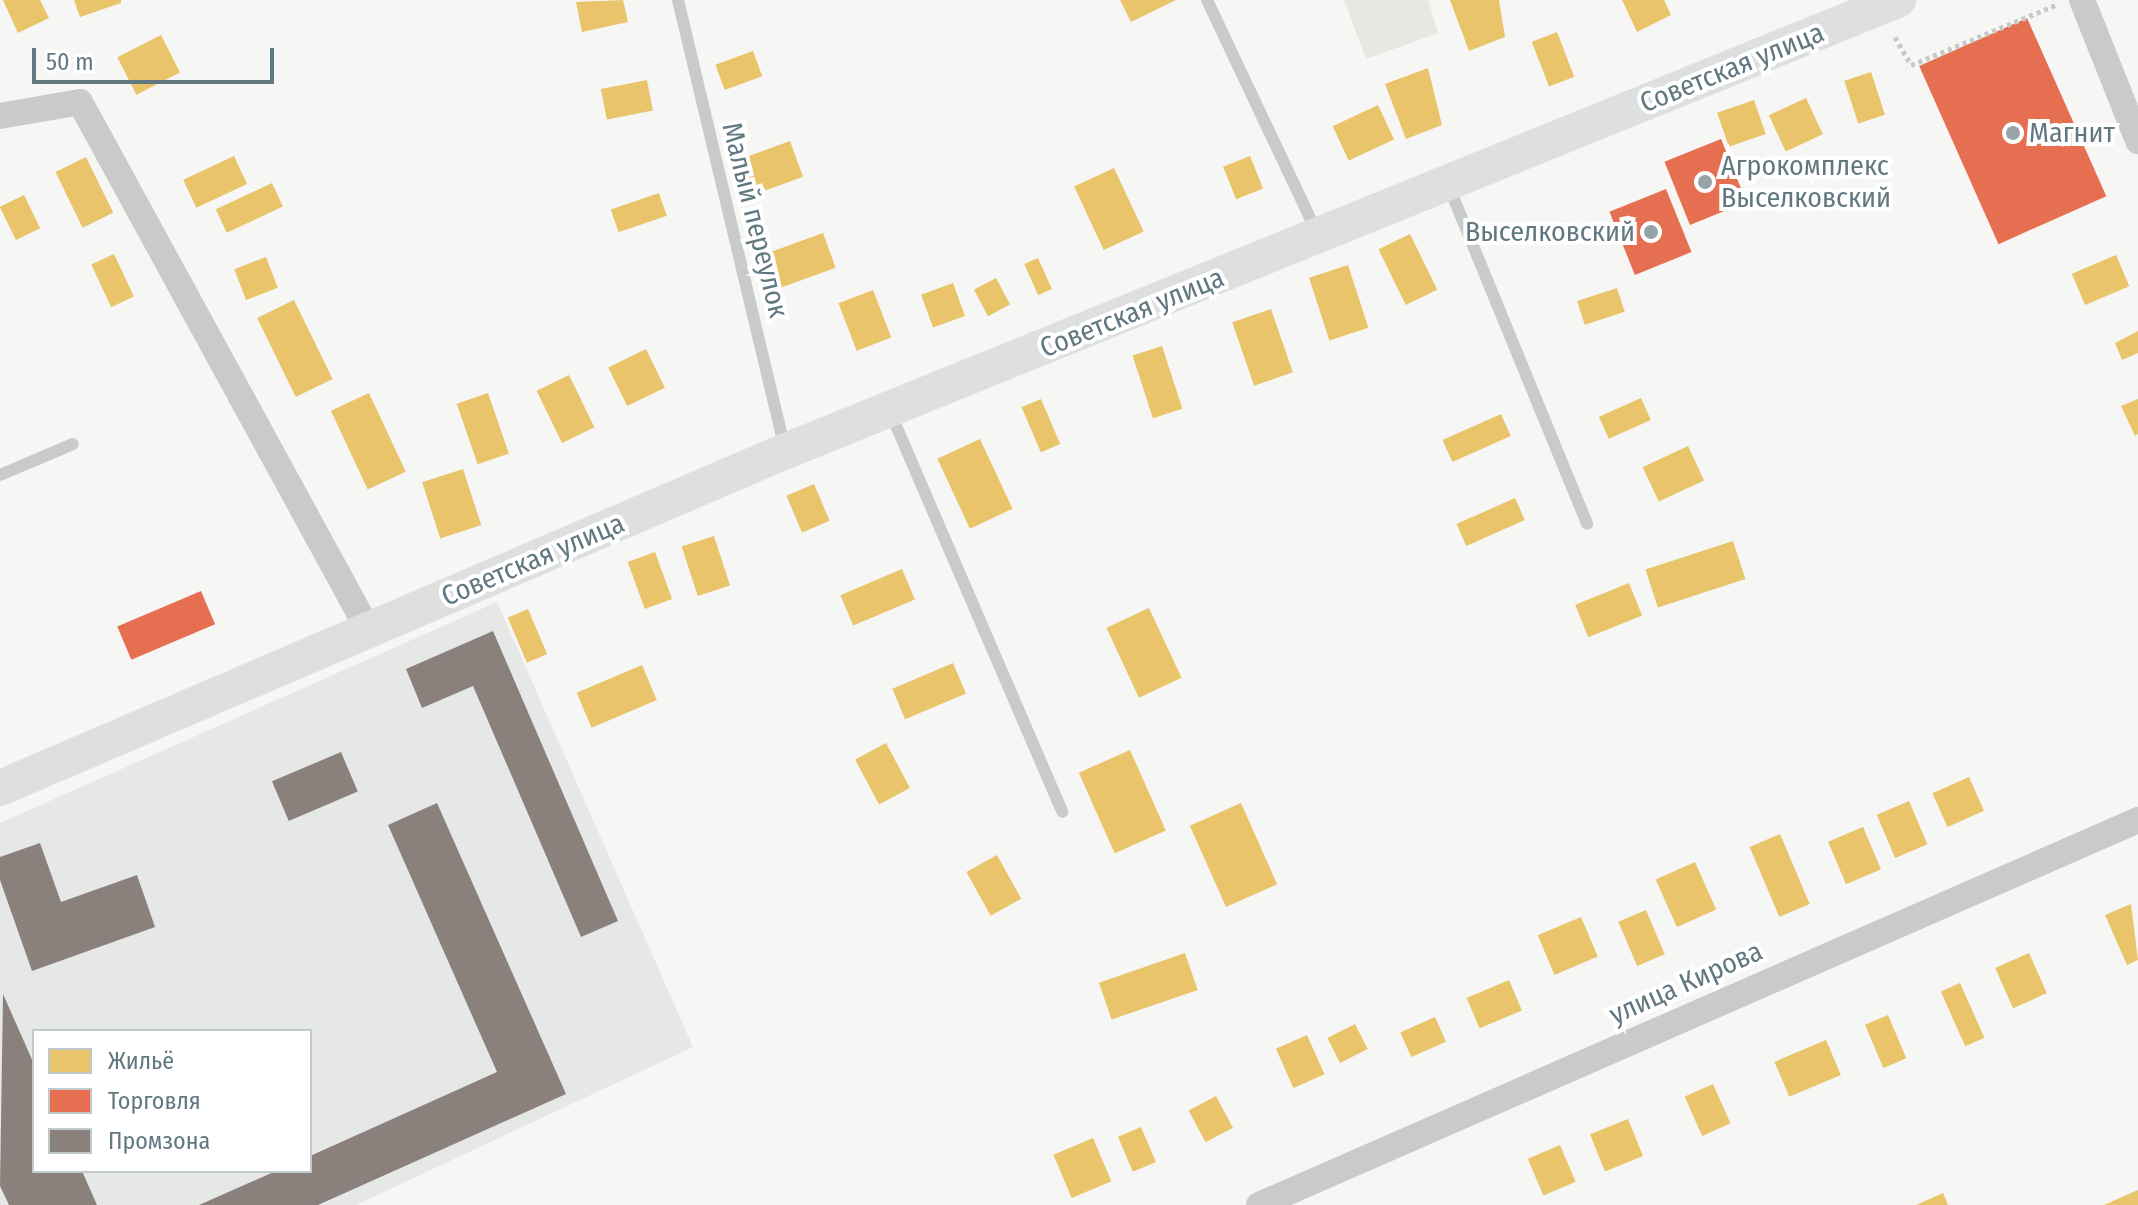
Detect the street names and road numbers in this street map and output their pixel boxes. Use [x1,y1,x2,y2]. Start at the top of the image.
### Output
street label: Советская улица [1635,16,1829,120]
street label: Малый переулок [715,119,795,321]
street label: Советская улица [1035,261,1229,365]
street label: Советская улица [437,506,629,614]
street label: улица Кирова [1604,934,1768,1032]

